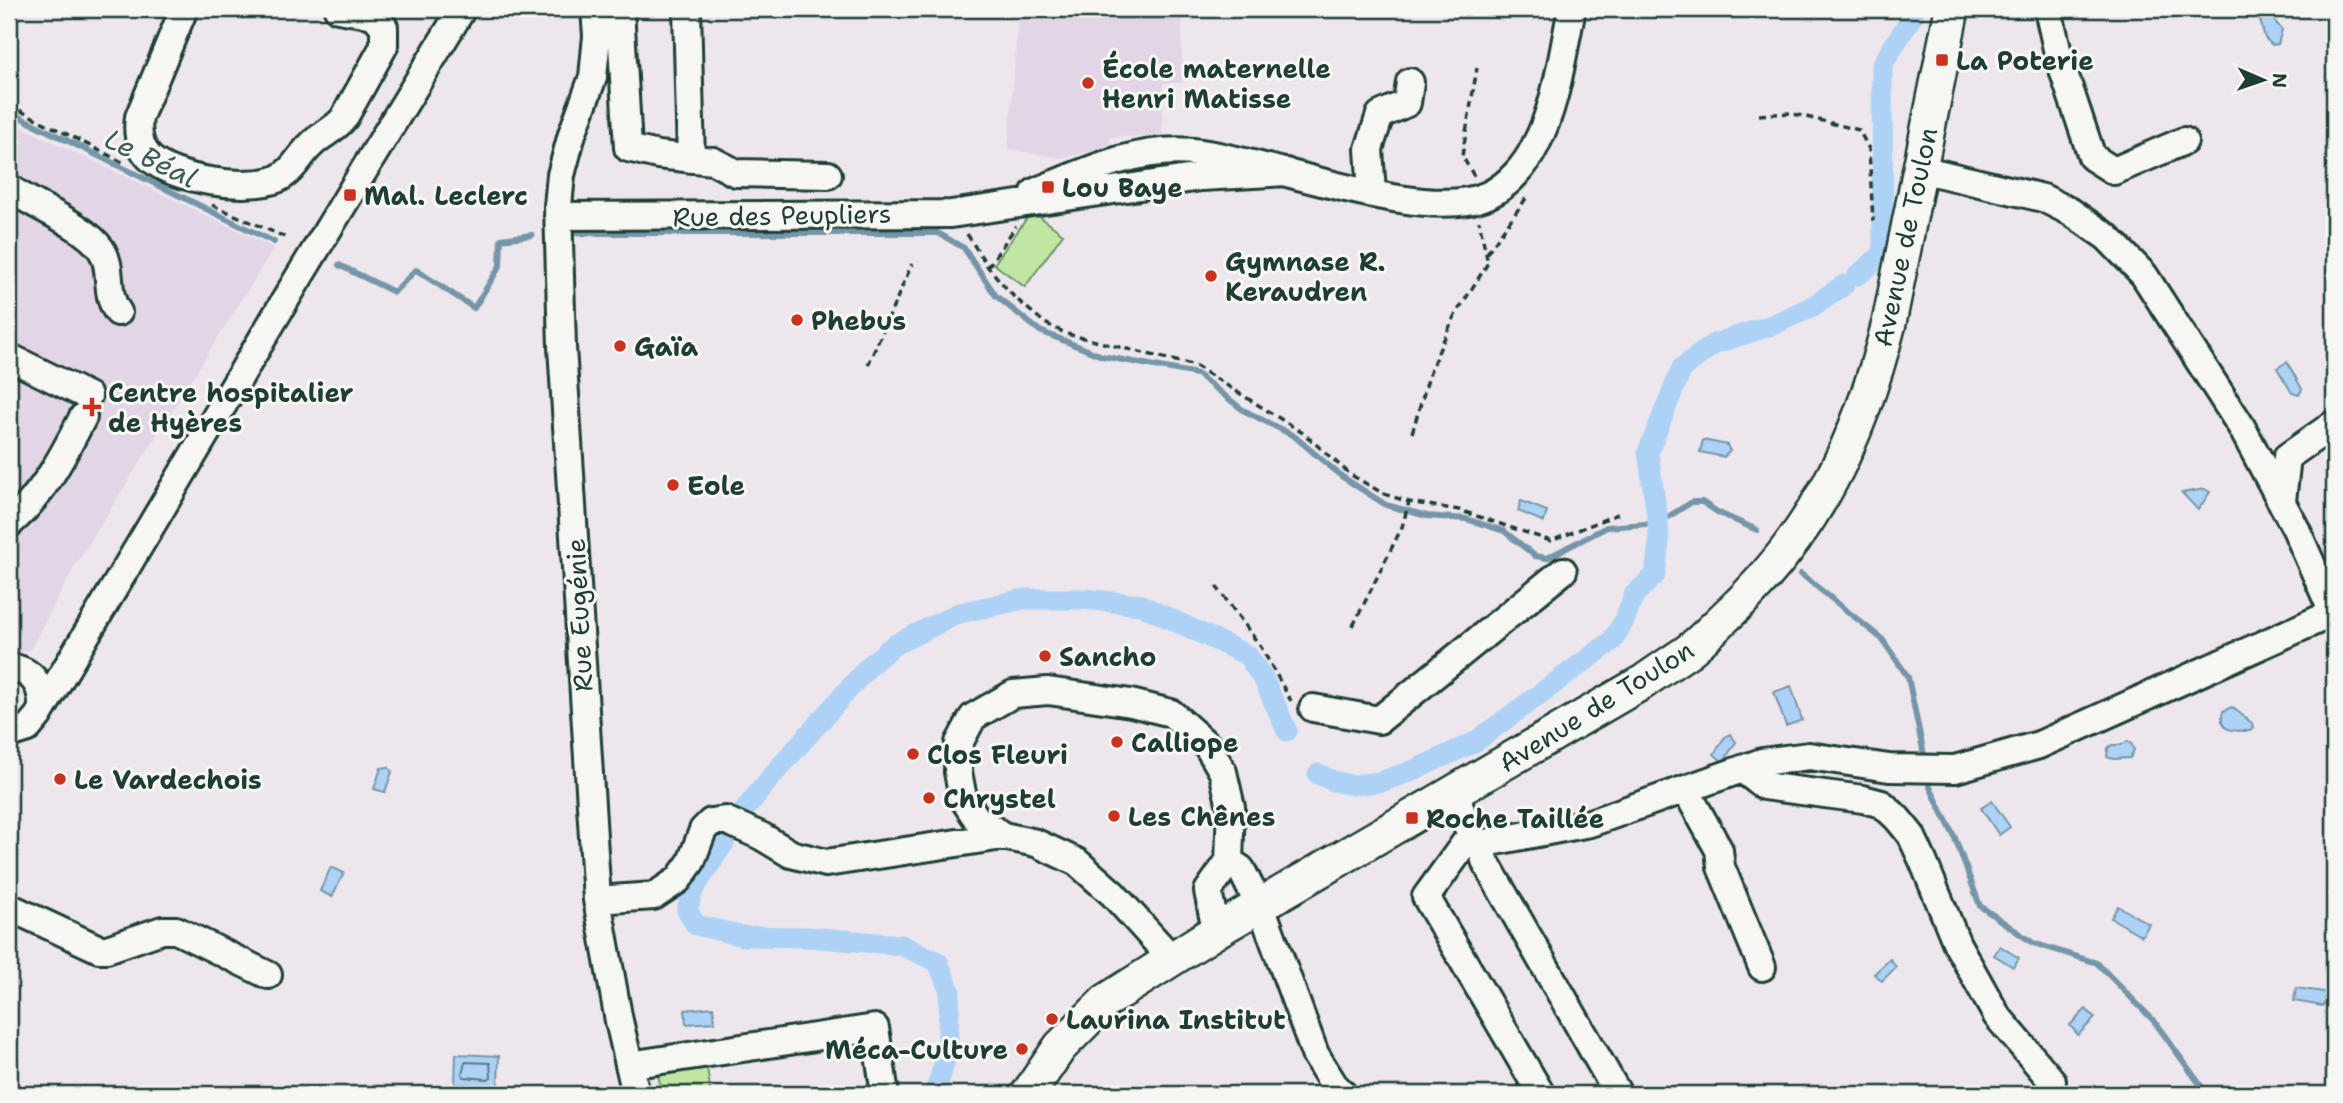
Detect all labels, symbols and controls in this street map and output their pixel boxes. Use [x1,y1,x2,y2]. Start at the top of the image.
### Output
place label: La Poterie [1956,43,2094,78]
north arrow [2228,46,2298,116]
place label: École maternelle Henri Matisse [1102,50,1331,116]
marker: La Poterie [1934,52,1950,68]
text: N [2267,73,2292,89]
marker: École maternelle Henri Matisse [1080,75,1096,91]
water label: Le Béal [98,119,204,197]
street label: Avenue de Toulon [1865,124,1945,350]
place label: Lou Baye [1062,170,1183,205]
place label: Mal. Leclerc [364,178,528,213]
marker: Lou Baye [1040,179,1056,195]
marker: Mal. Leclerc [342,187,358,203]
street label: Rue des Peupliers [672,196,892,234]
place label: Gymnase R. Keraudren [1225,244,1386,309]
marker: Gymnase R. Keraudren [1203,268,1219,284]
place label: Phebus [811,303,906,338]
marker: Phebus [789,312,805,328]
place label: Gaïa [634,329,699,364]
marker: Gaïa [612,338,628,354]
place label: Centre hospitalier de Hyères [108,375,354,440]
marker: Centre hospitalier de Hyères [82,397,102,417]
place label: Eole [687,468,745,503]
marker: Eole [665,477,681,493]
street label: Rue Eugénie [558,537,600,693]
street label: Avenue de Toulon [1492,632,1700,780]
place label: Sancho [1059,639,1156,674]
marker: Sancho [1037,648,1053,664]
place label: Calliope [1131,725,1239,760]
marker: Calliope [1109,734,1125,750]
place label: Clos Fleuri [927,737,1068,772]
marker: Clos Fleuri [905,746,921,762]
place label: Le Vardechois [74,762,262,797]
marker: Le Vardechois [52,771,68,787]
place label: Chrystel [943,781,1056,816]
marker: Chrystel [921,790,937,806]
place label: Les Chênes [1128,799,1275,834]
place label: Roche Taillée [1426,801,1604,836]
marker: Les Chênes [1106,808,1122,824]
marker: Roche Taillée [1404,810,1420,826]
place label: Laurina Institut [1066,1002,1286,1037]
marker: Laurina Institut [1044,1011,1060,1027]
place label: Méca-Culture [825,1032,1008,1067]
marker: Méca-Culture [1014,1041,1030,1057]

